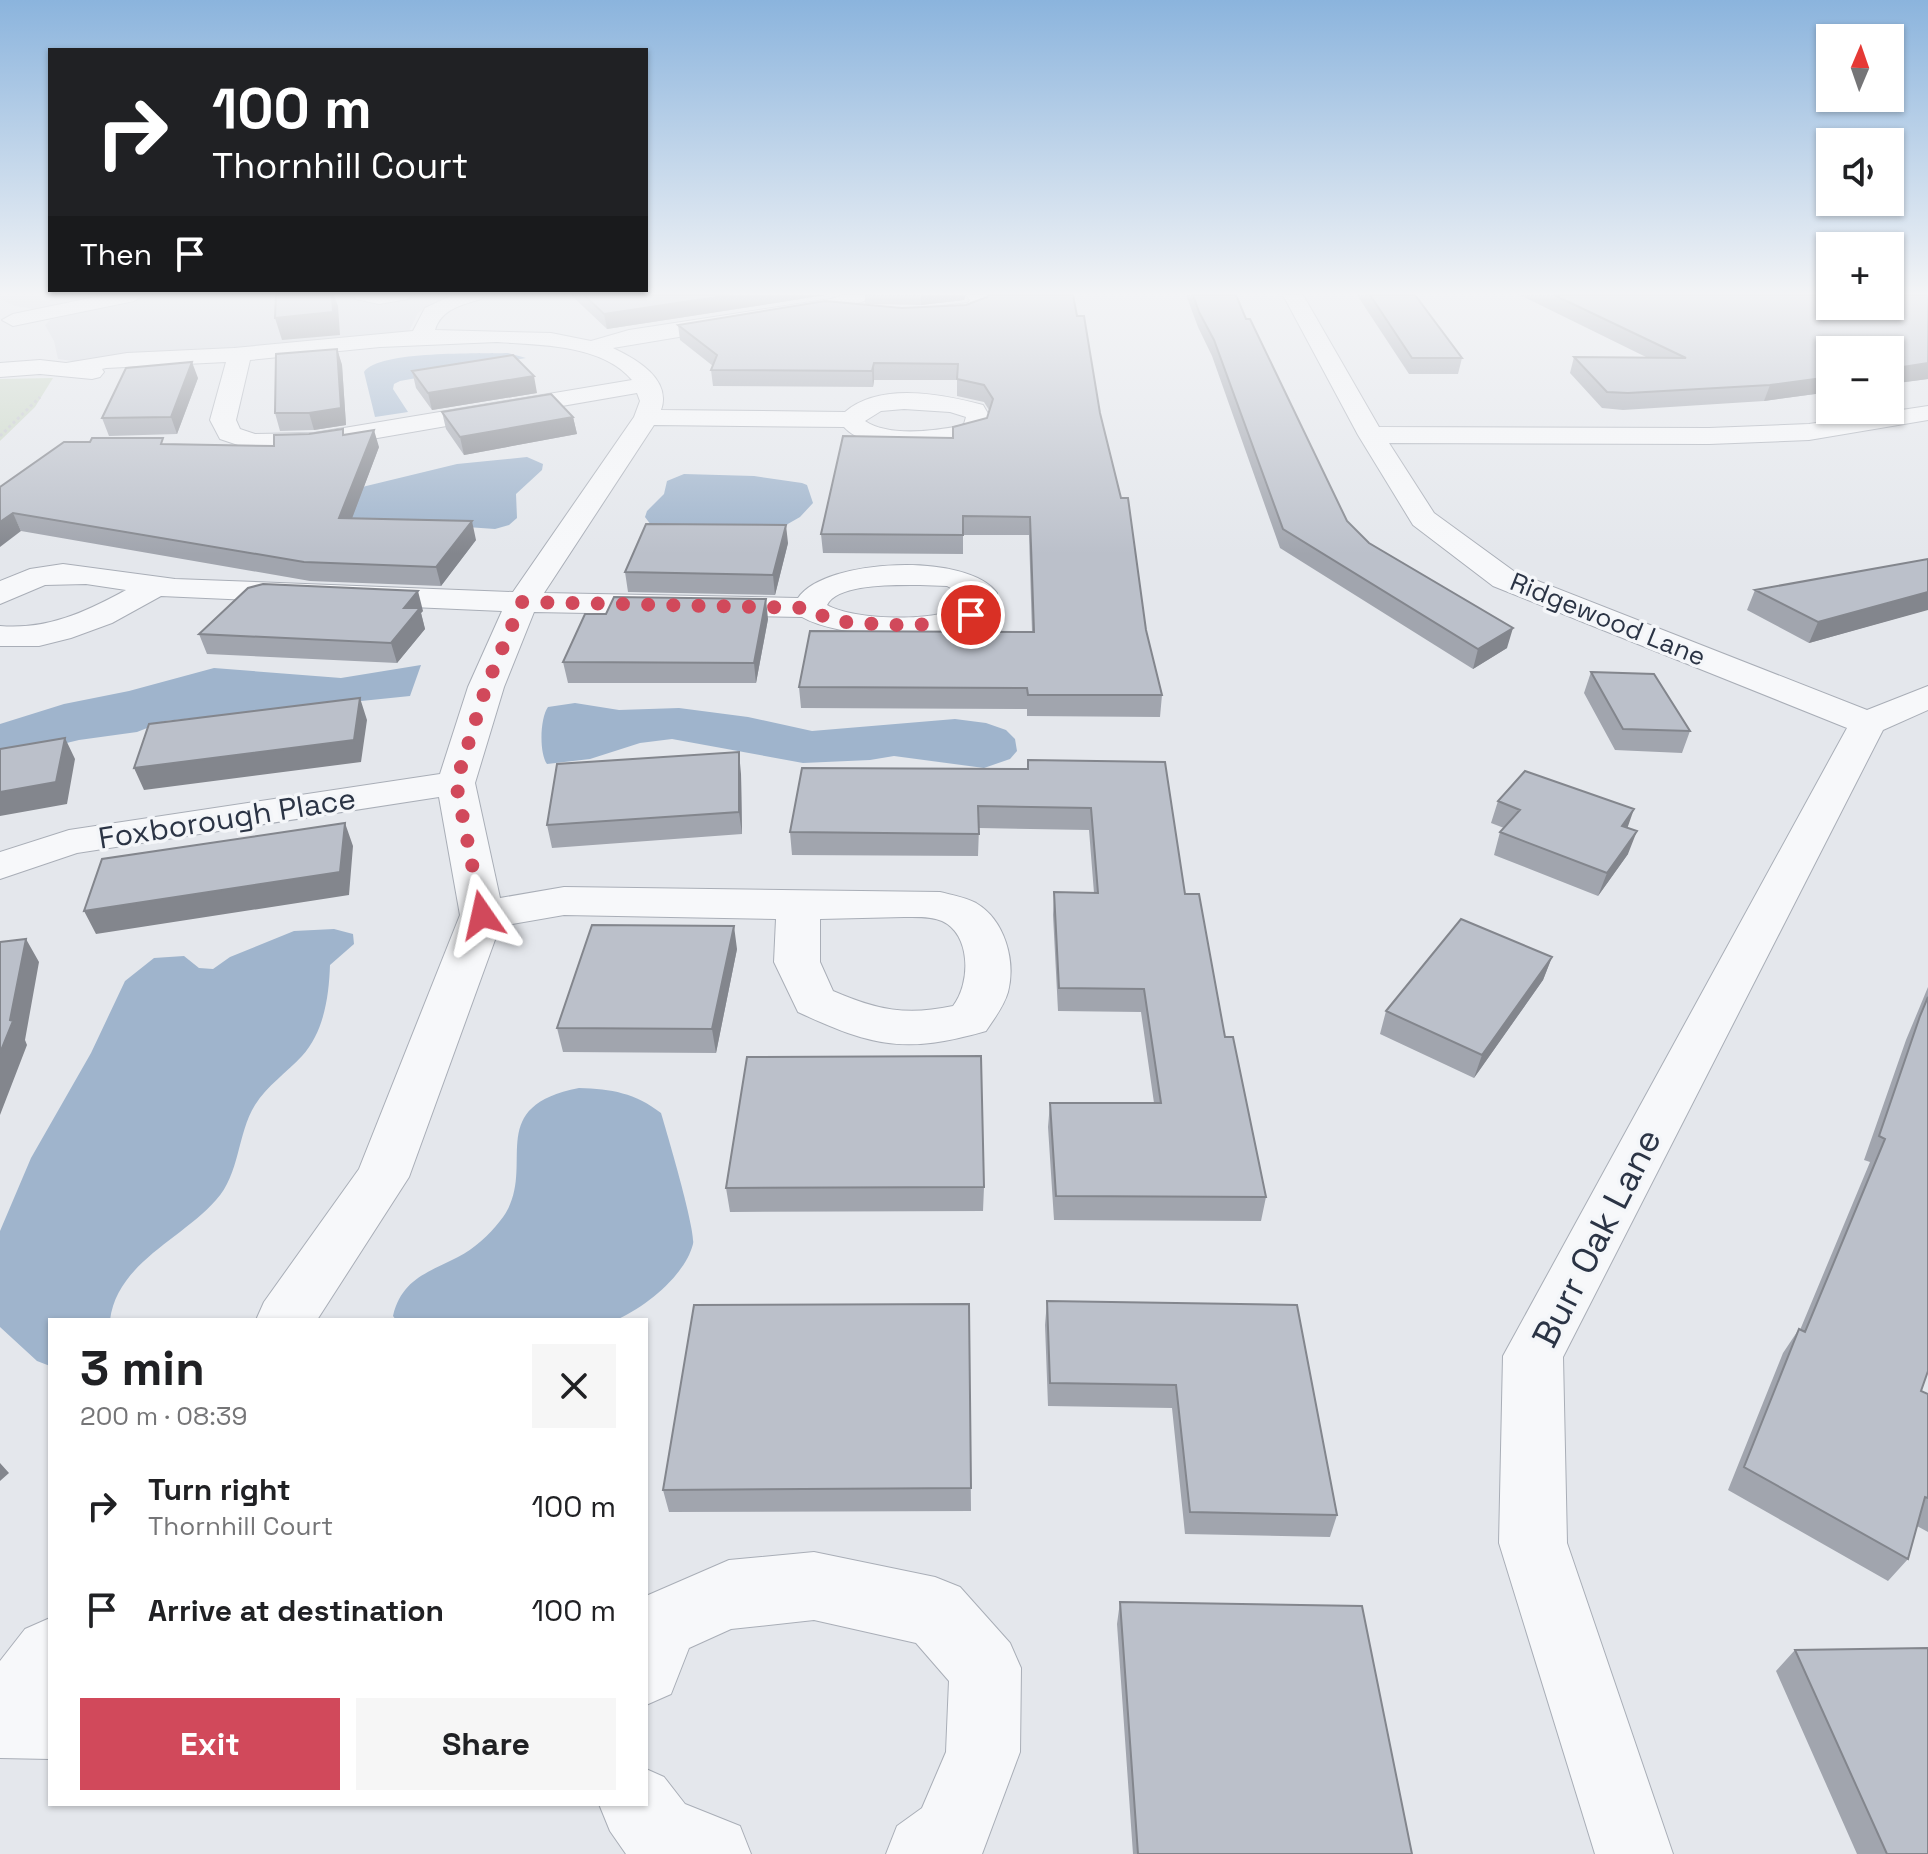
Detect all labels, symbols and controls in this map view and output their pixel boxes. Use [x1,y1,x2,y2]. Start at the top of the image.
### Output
north arrow [1816,24,1904,112]
map controls [1816,24,1904,424]
text: 100 m [212,73,372,144]
icon: right [80,80,184,184]
button: sound [1816,128,1904,216]
text: Thornhill Court [212,143,468,189]
icon: arrive [168,232,212,276]
button: + [1816,232,1904,320]
text: Then [80,235,152,274]
button: − [1816,336,1904,424]
street label: Ridgewood Lane [1505,564,1711,674]
pin [937,581,1005,649]
icon: arrive [949,593,993,637]
street label: Foxborough Place [95,778,359,858]
position arrow [440,873,524,957]
street label: Burr Oak Lane [1522,1121,1672,1355]
text: 3 min [80,1338,205,1399]
button: close [532,1344,616,1428]
text: 200 m · 08:39 [80,1399,247,1433]
text: Turn right [148,1470,291,1509]
icon: right [80,1484,124,1528]
text: 100 m [531,1487,616,1526]
text: Thornhill Court [148,1509,333,1543]
icon: arrive [80,1588,124,1632]
text: Arrive at destination [148,1591,444,1630]
text: 100 m [531,1591,616,1630]
button: Exit [80,1698,340,1790]
button: Share [356,1698,616,1790]

